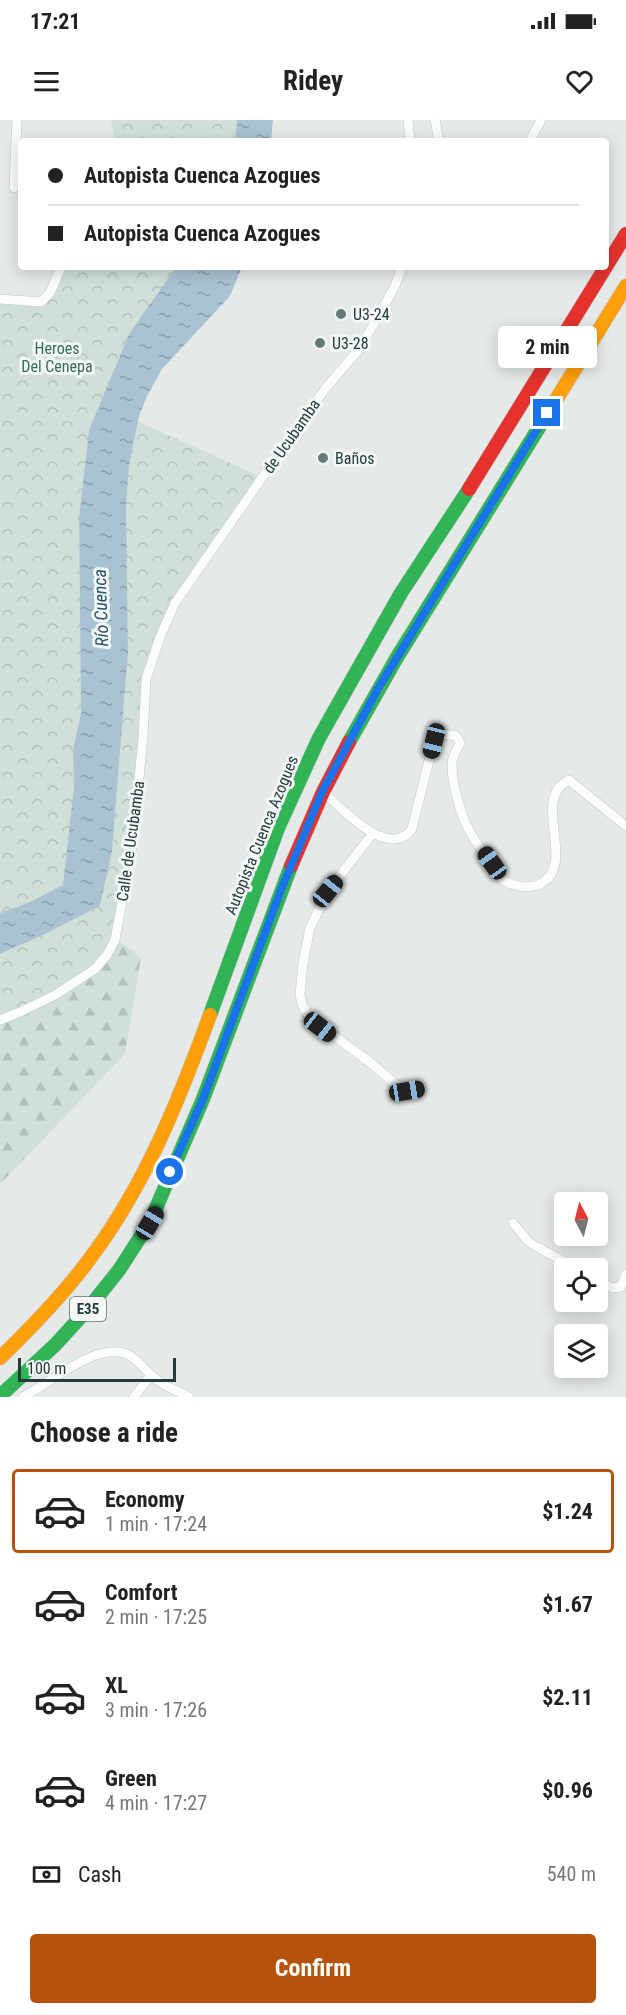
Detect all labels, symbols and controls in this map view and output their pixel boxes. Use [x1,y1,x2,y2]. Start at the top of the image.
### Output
text: 17:21 [30,9,81,34]
icon: menu [30,65,63,98]
text: Ridey [283,65,343,97]
icon: heart [563,65,596,98]
text: Autopista Cuenca Azogues [84,163,320,188]
text: Autopista Cuenca Azogues [84,221,320,246]
place label: U3-24 [353,305,390,324]
marker: U3-24 [334,307,348,321]
callout: 2 min [498,326,596,368]
place label: U3-28 [332,334,369,353]
text: 2 min [525,335,570,359]
marker: U3-28 [313,336,327,350]
park label: Heroes Del Cenepa [21,339,93,376]
street label: de Ucubamba [259,395,324,477]
route end [533,399,560,426]
place label: Baños [335,449,374,468]
marker: Baños [316,451,330,465]
water label: Río Cuenca [89,569,112,647]
car [421,721,447,761]
street label: Autopista Cuenca Azogues [221,753,302,917]
street label: Calle de Ucubamba [113,780,148,903]
car [474,843,510,883]
car [310,871,346,911]
car [300,1009,340,1045]
car [388,1079,426,1103]
route start [156,1158,183,1185]
north arrow [554,1192,608,1246]
map controls [554,1192,608,1378]
car [133,1203,167,1243]
button: locate [554,1258,608,1312]
road number: E35 [70,1297,106,1321]
button: layers [554,1324,608,1378]
scale bar [18,1355,176,1382]
text: 100 m [27,1359,66,1378]
text: Choose a ride [30,1417,178,1449]
icon: car [33,1484,87,1538]
text: Economy [105,1487,185,1512]
text: $1.24 [542,1499,593,1524]
text: 1 min · 17:24 [105,1512,207,1536]
icon: car [33,1577,87,1631]
text: Comfort [105,1580,178,1605]
text: $1.67 [542,1592,593,1617]
text: 2 min · 17:25 [105,1605,207,1629]
icon: car [33,1670,87,1724]
text: XL [105,1673,128,1698]
text: $2.11 [542,1685,593,1710]
text: 3 min · 17:26 [105,1698,207,1722]
icon: car [33,1763,87,1817]
text: Green [105,1766,157,1791]
text: $0.96 [542,1778,593,1803]
text: 4 min · 17:27 [105,1791,207,1815]
icon: cash [30,1858,63,1891]
text: Cash [78,1862,122,1887]
text: 540 m [547,1862,596,1886]
button: Confirm [30,1934,596,2003]

